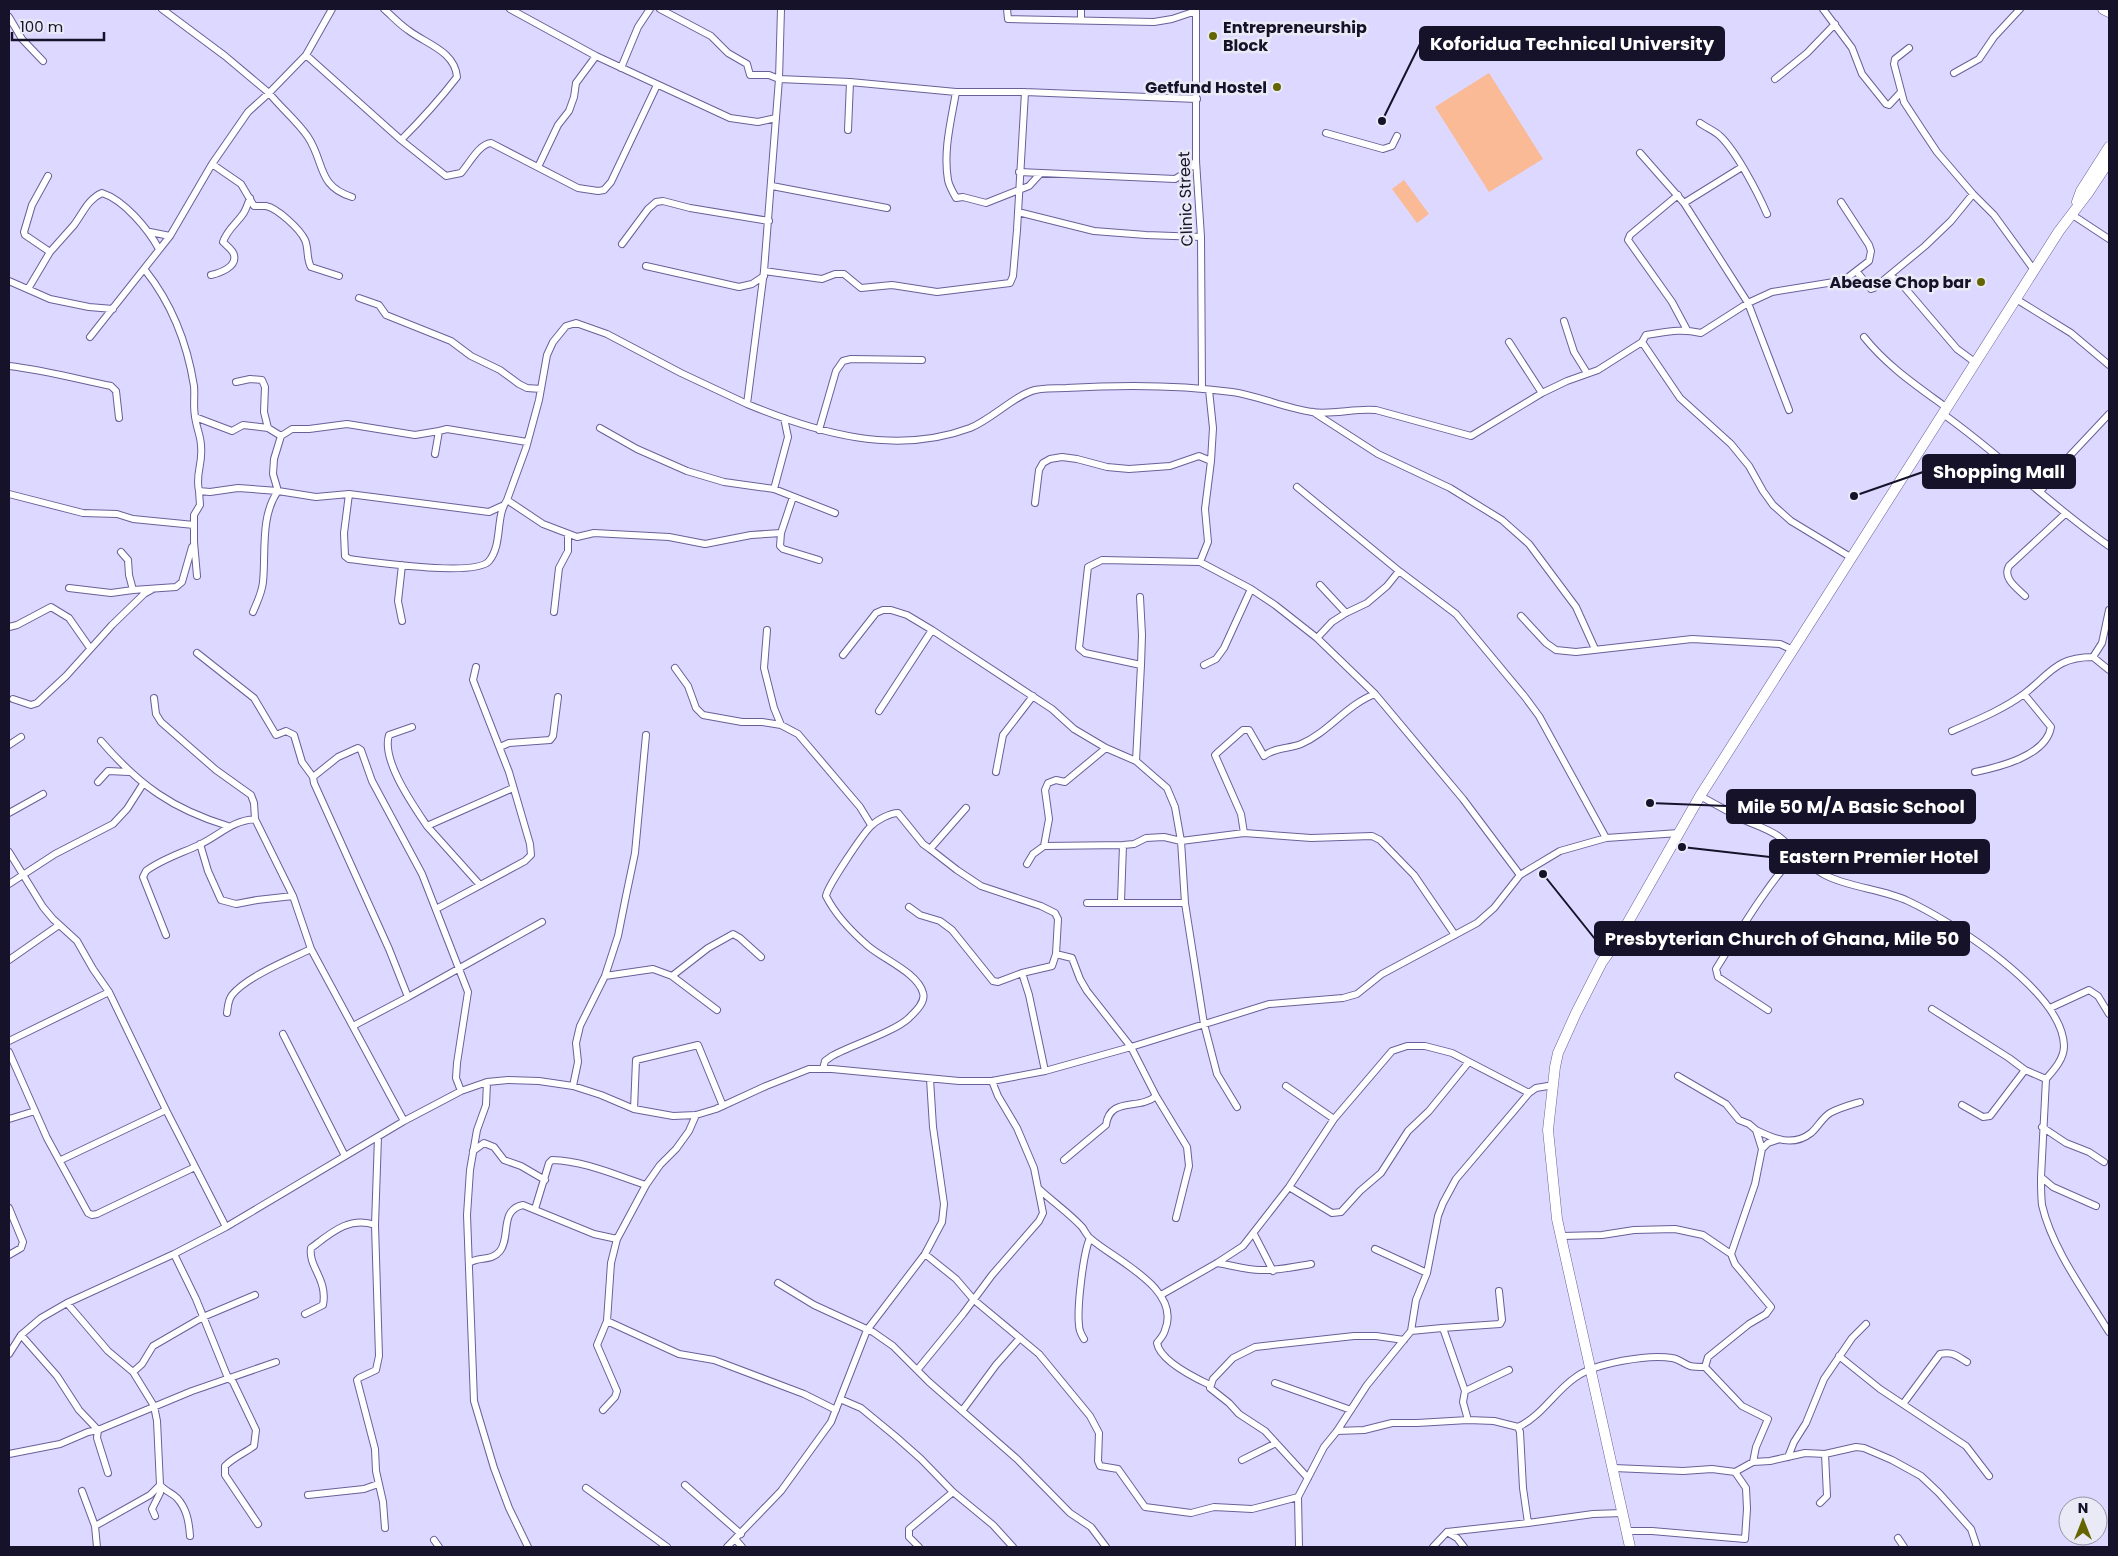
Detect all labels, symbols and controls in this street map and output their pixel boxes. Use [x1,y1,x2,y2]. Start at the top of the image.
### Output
scale bar [12,10,105,42]
text: 100 m [20,16,63,37]
place label: Entrepreneurship Block [1223,16,1367,57]
callout: Koforidua Technical University [1420,27,1724,60]
marker: Entrepreneurship Block [1207,30,1219,42]
text: Koforidua Technical University [1430,31,1715,56]
place label: Getfund Hostel [1145,76,1267,99]
marker: Getfund Hostel [1271,81,1283,93]
street label: Clinic Street [1172,151,1199,247]
place label: Abease Chop bar [1829,271,1971,294]
marker: Abease Chop bar [1975,276,1987,288]
callout: Shopping Mall [1923,455,2075,488]
text: Shopping Mall [1933,459,2065,484]
callout: Mile 50 M/A Basic School [1727,790,1975,823]
text: Mile 50 M/A Basic School [1737,794,1965,819]
callout: Eastern Premier Hotel [1770,840,1989,873]
text: Eastern Premier Hotel [1779,844,1979,869]
callout: Presbyterian Church of Ghana, Mile 50 [1595,922,1969,955]
text: Presbyterian Church of Ghana, Mile 50 [1605,926,1959,951]
north arrow [2058,1496,2108,1546]
text: N [2078,1498,2088,1518]

